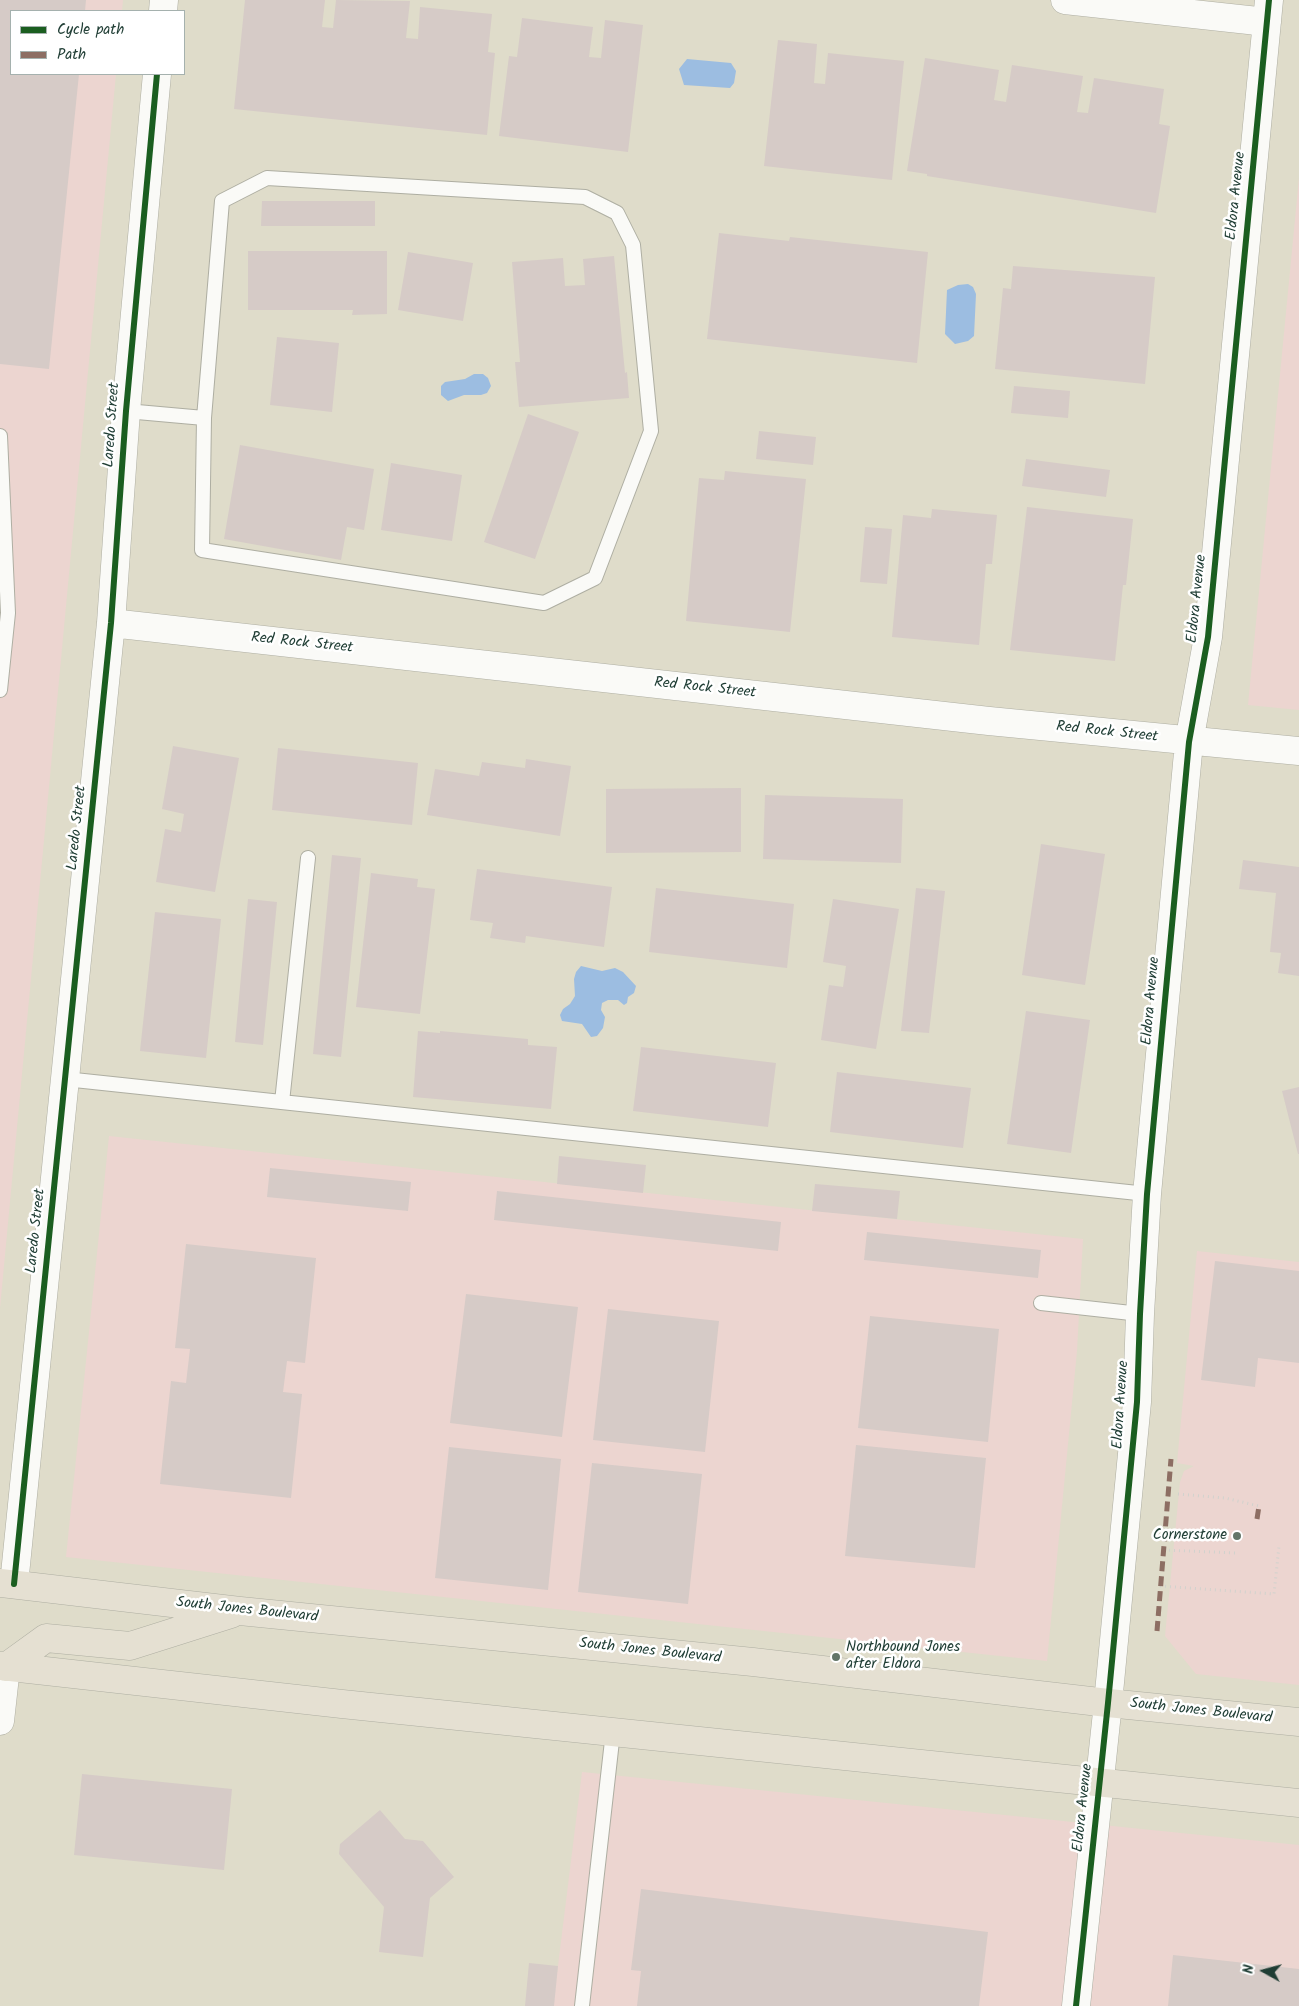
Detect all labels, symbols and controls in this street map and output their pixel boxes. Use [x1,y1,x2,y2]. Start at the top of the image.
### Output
legend [10,10,185,75]
text: Cycle path [57,18,124,42]
text: Path [57,43,86,67]
street label: Eldora Avenue [1223,151,1251,241]
street label: Laredo Street [101,382,125,468]
street label: Eldora Avenue [1184,554,1212,644]
street label: Red Rock Street [250,630,354,658]
street label: Red Rock Street [653,675,757,703]
street label: Red Rock Street [1055,719,1159,747]
street label: Laredo Street [65,785,91,871]
street label: Eldora Avenue [1139,956,1165,1046]
street label: Laredo Street [24,1188,50,1274]
street label: Eldora Avenue [1110,1360,1134,1450]
place label: Cornerstone [1153,1527,1227,1545]
marker: Cornerstone [1231,1530,1243,1542]
street label: South Jones Boulevard [175,1595,319,1627]
street label: South Jones Boulevard [578,1636,722,1668]
place label: Northbound Jones after Eldora [846,1639,960,1674]
marker: Northbound Jones after Eldora [830,1651,842,1663]
street label: South Jones Boulevard [1129,1696,1273,1728]
street label: Eldora Avenue [1070,1763,1098,1853]
north arrow [1239,1946,1289,1996]
text: N [1238,1963,1261,1975]

